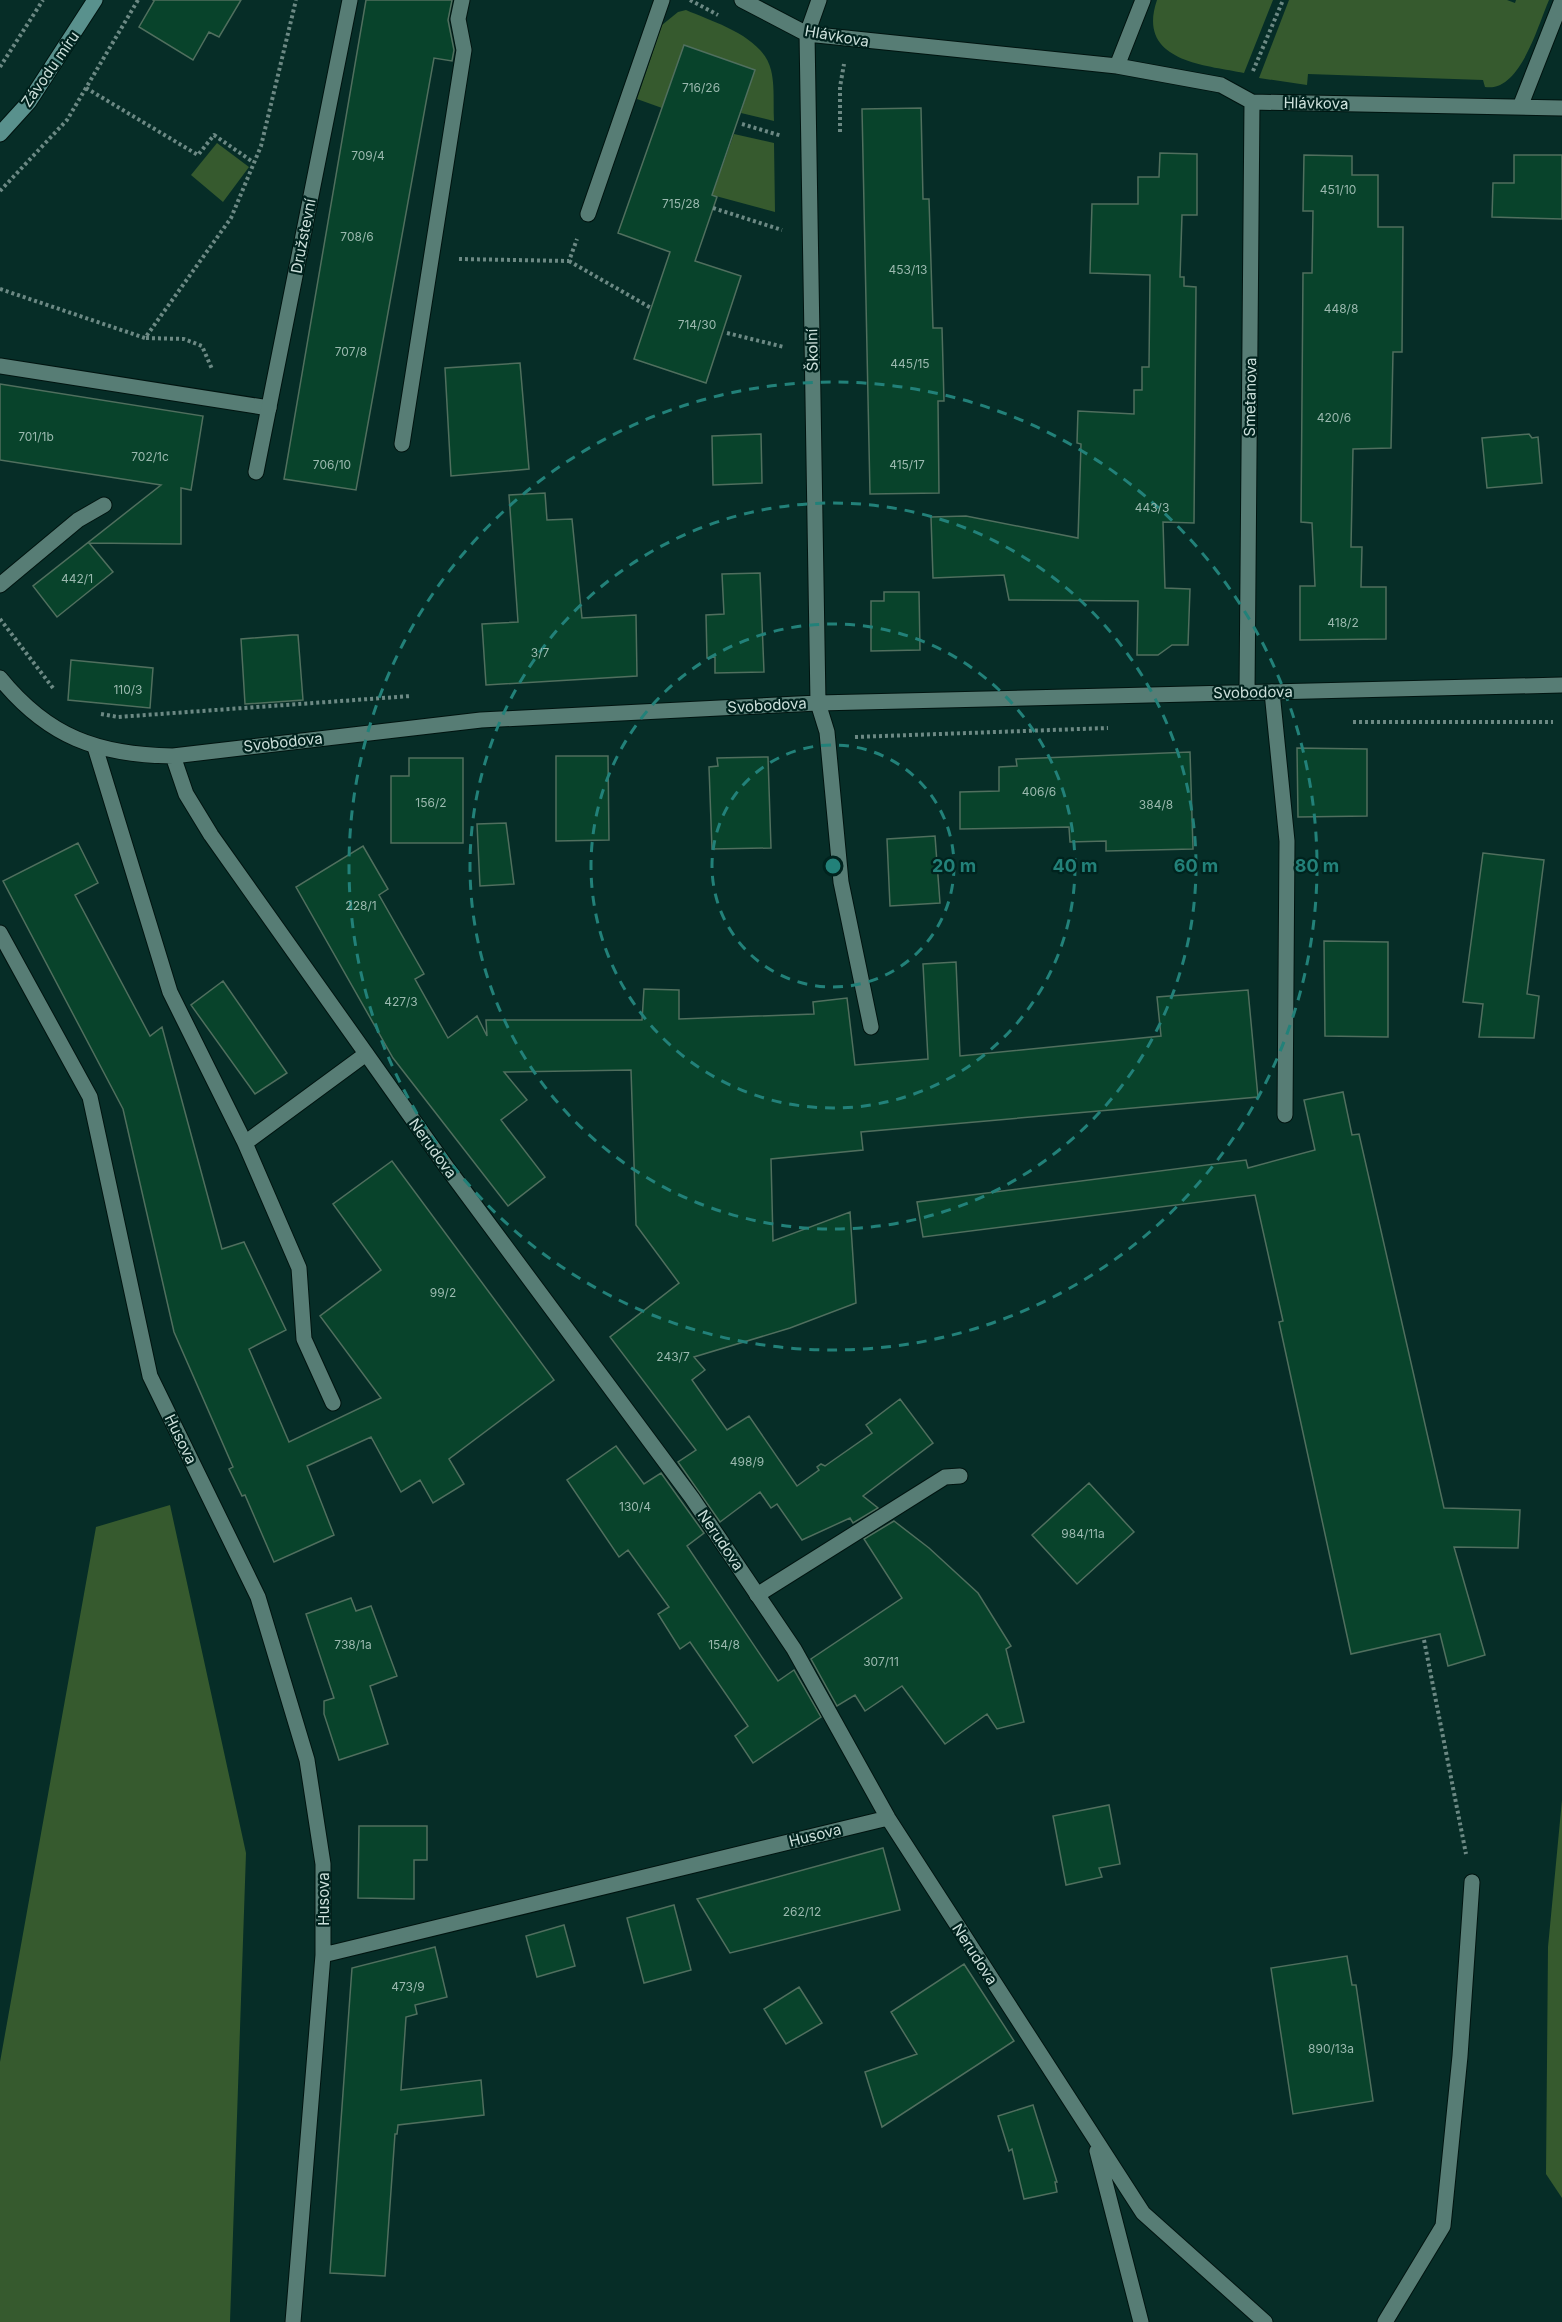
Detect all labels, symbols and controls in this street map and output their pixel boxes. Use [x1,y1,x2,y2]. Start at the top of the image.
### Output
street label: Hlávkova [803,21,871,51]
street label: Závodu míru [17,27,83,111]
house number: 716/26 [682,80,720,95]
street label: Hlávkova [1283,93,1349,113]
house number: 709/4 [351,148,385,163]
house number: 451/10 [1320,182,1356,197]
house number: 715/28 [662,196,700,211]
street label: Družstevní [286,197,320,275]
house number: 708/6 [340,229,374,244]
house number: 453/13 [888,262,928,277]
house number: 448/8 [1324,301,1358,316]
house number: 714/30 [678,317,716,332]
street label: Školní [802,328,822,371]
house number: 707/8 [335,344,367,359]
house number: 445/15 [890,356,930,371]
street label: Smetanova [1240,357,1260,437]
house number: 420/6 [1317,410,1351,425]
house number: 701/1b [18,429,54,444]
house number: 702/1c [131,449,169,464]
house number: 706/10 [313,457,351,472]
house number: 415/17 [889,457,925,472]
house number: 443/3 [1135,500,1169,515]
house number: 442/1 [61,571,93,586]
house number: 418/2 [1327,615,1359,630]
house number: 3/7 [531,645,549,660]
house number: 110/3 [113,682,143,697]
street label: Svobodova [1213,682,1293,702]
street label: Svobodova [727,693,807,717]
street label: Svobodova [242,728,324,756]
house number: 406/6 [1022,784,1056,799]
house number: 156/2 [415,795,447,810]
house number: 384/8 [1139,797,1173,812]
text: 20 m [932,855,976,876]
text: 40 m [1053,855,1098,876]
text: 60 m [1174,855,1218,876]
text: 80 m [1295,855,1339,876]
centre of rings [823,856,843,876]
house number: 228/1 [345,898,377,913]
house number: 427/3 [384,994,418,1009]
street label: Nerudova [405,1114,461,1182]
house number: 99/2 [430,1285,456,1300]
house number: 243/7 [656,1349,690,1364]
street label: Husova [161,1411,201,1467]
house number: 498/9 [730,1454,764,1469]
house number: 130/4 [619,1499,651,1514]
street label: Nerudova [694,1506,748,1574]
house number: 984/11a [1061,1526,1105,1541]
house number: 738/1a [334,1637,372,1652]
house number: 154/8 [708,1637,740,1652]
house number: 307/11 [863,1654,899,1669]
street label: Husova [787,1819,843,1851]
street label: Husova [314,1872,333,1926]
house number: 262/12 [783,1904,821,1919]
street label: Nerudova [948,1920,1002,1988]
house number: 473/9 [391,1979,425,1994]
house number: 890/13a [1308,2041,1354,2056]

